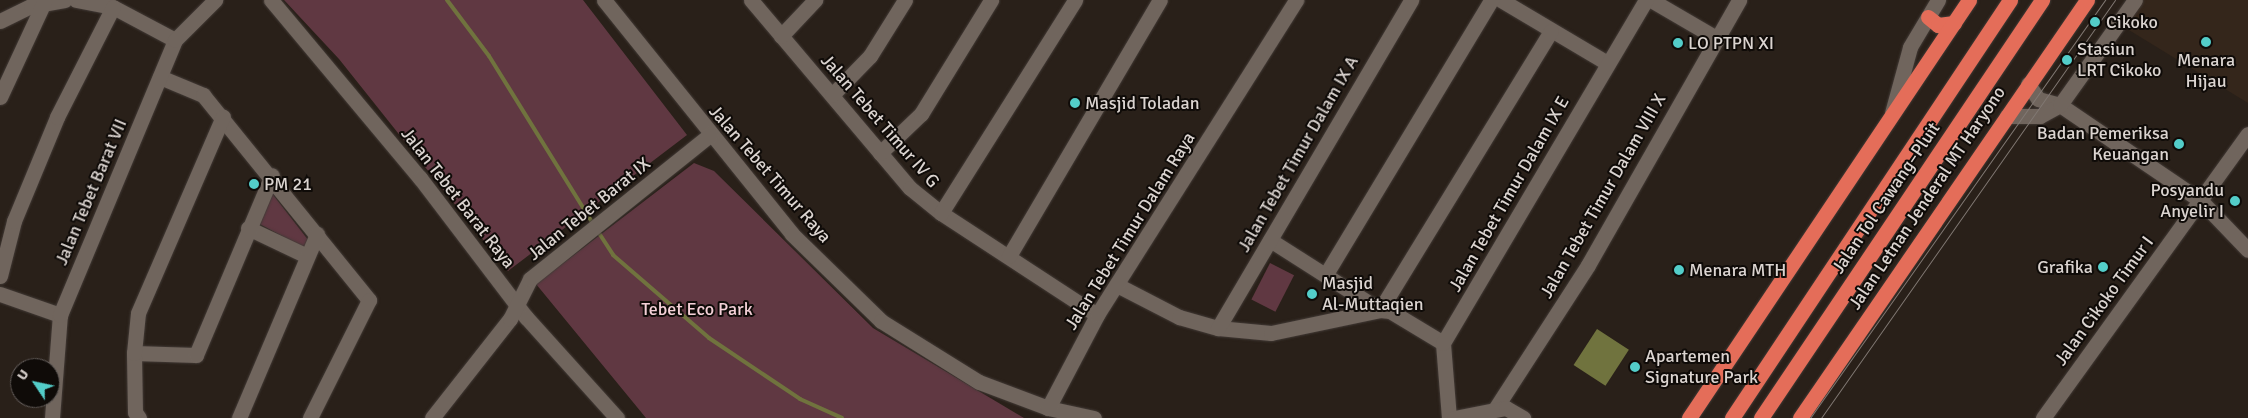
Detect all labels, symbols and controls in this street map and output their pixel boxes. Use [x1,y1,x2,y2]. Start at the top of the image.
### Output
place label: Cikoko [2106,11,2158,33]
marker: Cikoko [2088,15,2102,29]
place label: LO PTPN XI [1688,32,1774,54]
marker: Menara Hijau [2200,36,2212,48]
marker: LO PTPN XI [1672,37,1684,49]
place label: Stasiun LRT Cikoko [2077,39,2161,82]
street label: Jalan Tebet Timur IV G [816,50,944,192]
place label: Menara Hijau [2177,50,2235,92]
street label: Jalan Tebet Timur Dalam IX A [1233,52,1363,256]
marker: Stasiun LRT Cikoko [2061,54,2073,66]
street label: Jalan Letnan Jenderal MT Haryono [1844,82,2010,314]
street label: Jalan Tebet Timur Dalam VIII X [1535,90,1671,302]
place label: Masjid Toladan [1085,92,1200,114]
street label: Jalan Tebet Timur Dalam IX E [1444,92,1574,296]
marker: Masjid Toladan [1069,97,1081,109]
street label: Jalan Tebet Timur Raya [704,101,836,247]
street label: Jalan Tebet Barat VII [50,116,132,268]
street label: Jalan Tol Cawang–Pluit [1827,118,1945,278]
street label: Jalan Tebet Barat Raya [396,123,520,273]
place label: Badan Pemeriksa Keuangan [2037,123,2169,166]
street label: Jalan Tebet Timur Dalam Raya [1060,128,1200,334]
marker: Badan Pemeriksa Keuangan [2173,138,2185,150]
street label: Jalan Tebet Barat IX [523,153,655,265]
place label: PM 21 [264,173,312,195]
marker: PM 21 [248,178,260,190]
place label: Posyandu Anyelir I [2151,180,2224,222]
marker: Posyandu Anyelir I [2228,194,2242,208]
street label: Jalan Cikoko Timur I [2050,232,2158,370]
place label: Grafika [2037,256,2093,278]
place label: Menara MTH [1689,259,1786,281]
marker: Grafika [2097,261,2109,273]
marker: Menara MTH [1673,264,1685,276]
place label: Masjid Al-Muttaqien [1322,273,1423,316]
marker: Masjid Al-Muttaqien [1306,288,1318,300]
park label: Tebet Eco Park [641,298,753,320]
place label: Apartemen Signature Park [1645,346,1758,388]
north arrow [10,358,60,408]
marker: Apartemen Signature Park [1629,361,1641,373]
text: U [13,366,33,384]

